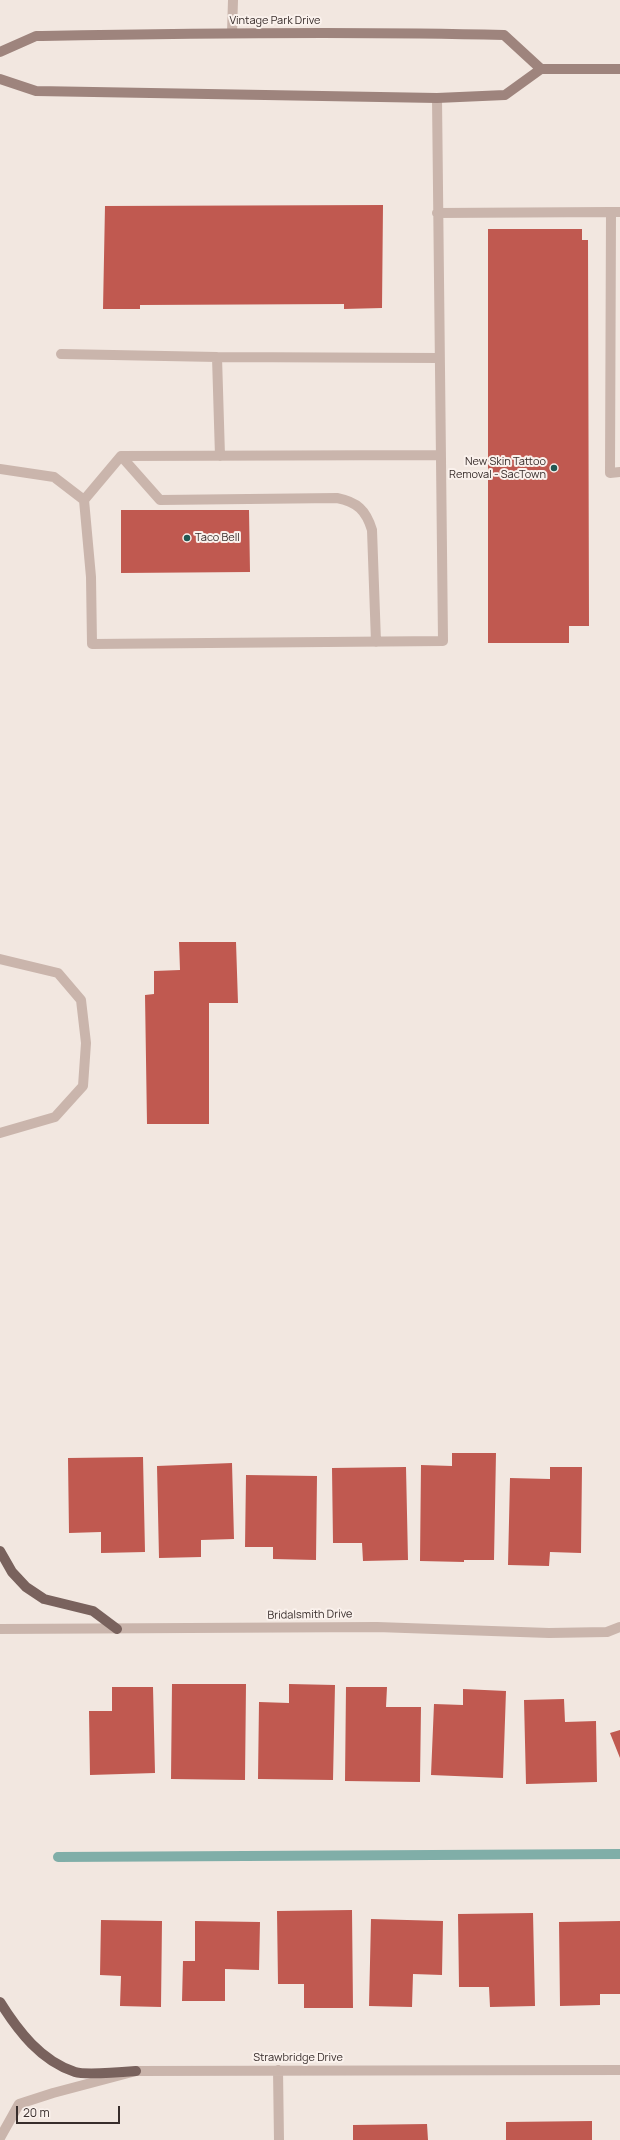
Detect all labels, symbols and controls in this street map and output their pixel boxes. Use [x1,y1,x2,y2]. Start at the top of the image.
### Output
street label: Vintage Park Drive [229,14,321,28]
place label: New Skin Tattoo Removal - SacTown [449,455,546,481]
marker: New Skin Tattoo Removal - SacTown [549,463,559,473]
place label: Taco Bell [195,531,240,545]
marker: Taco Bell [182,533,192,543]
street label: Bridalsmith Drive [267,1608,353,1622]
street label: Strawbridge Drive [253,2051,343,2065]
scale bar [18,2098,122,2124]
text: 20 m [23,2104,50,2121]

